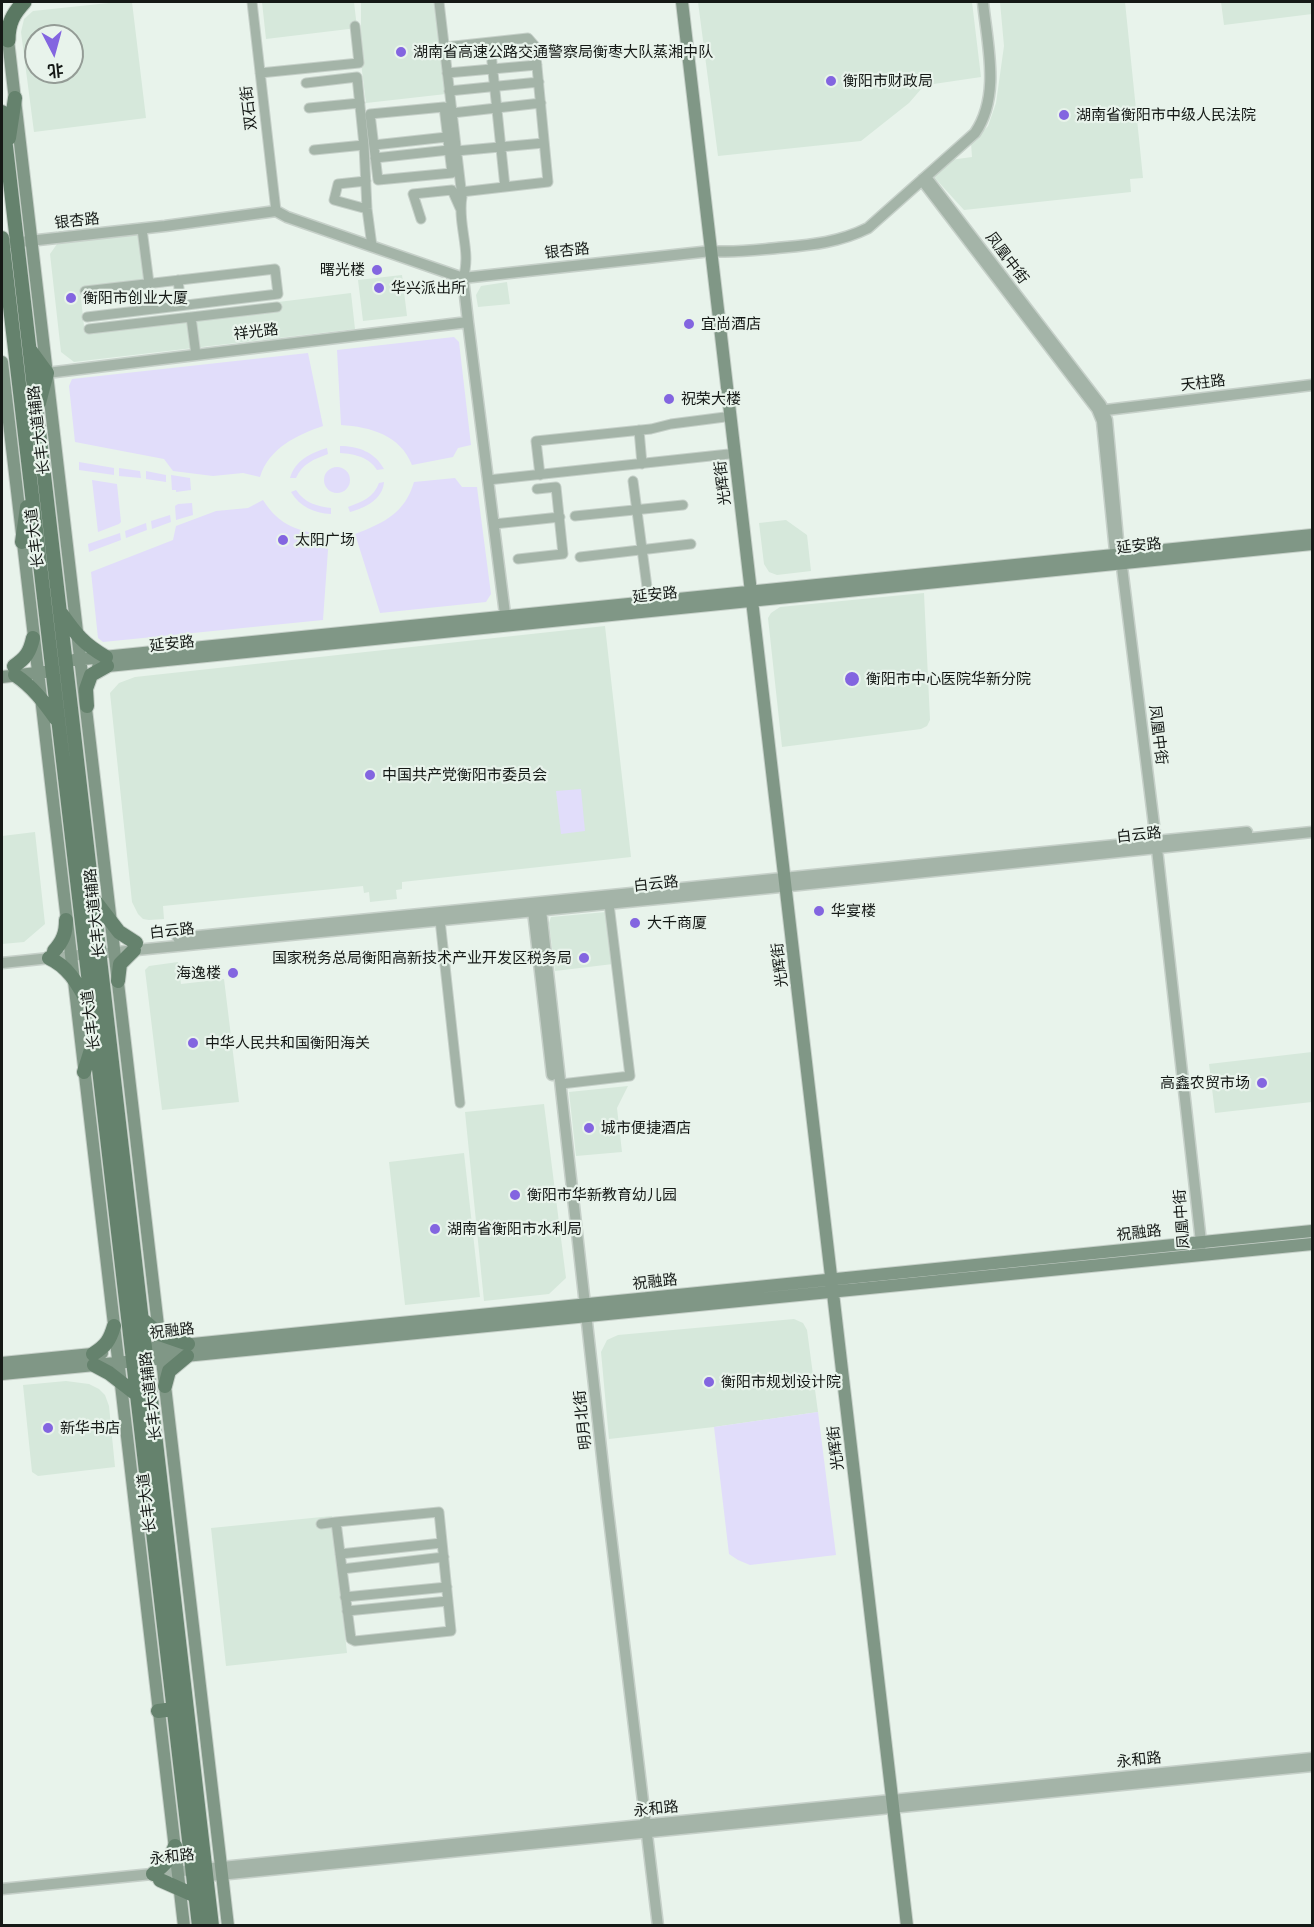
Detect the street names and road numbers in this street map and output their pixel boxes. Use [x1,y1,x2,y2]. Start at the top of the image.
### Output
street label: 双石街 [237,85,261,131]
street label: 银杏路 [54,210,100,232]
street label: 凤凰中街 [982,229,1032,287]
street label: 银杏路 [544,240,590,262]
street label: 祥光路 [233,320,279,344]
street label: 天柱路 [1180,371,1226,395]
street label: 长丰大道辅路 [25,384,53,476]
street label: 光辉街 [711,460,735,506]
street label: 长丰大道 [22,507,48,569]
street label: 延安路 [1116,535,1162,557]
street label: 延安路 [632,584,678,606]
street label: 延安路 [149,633,195,655]
street label: 凤凰中街 [1145,704,1171,766]
street label: 白云路 [1116,824,1162,846]
street label: 长丰大道辅路 [81,867,109,959]
street label: 白云路 [633,873,679,895]
street label: 白云路 [149,920,195,942]
street label: 光辉街 [768,942,792,988]
street label: 长丰大道 [78,989,104,1051]
street label: 凤凰中街 [1171,1188,1193,1250]
street label: 祝融路 [1116,1222,1162,1244]
street label: 祝融路 [632,1271,678,1293]
street label: 祝融路 [149,1320,195,1342]
street label: 长丰大道辅路 [137,1350,165,1442]
street label: 明月北街 [571,1389,595,1451]
street label: 光辉街 [824,1425,848,1471]
street label: 长丰大道 [134,1472,160,1534]
street label: 永和路 [1116,1749,1162,1771]
street label: 永和路 [633,1798,679,1820]
street label: 永和路 [149,1846,195,1868]

